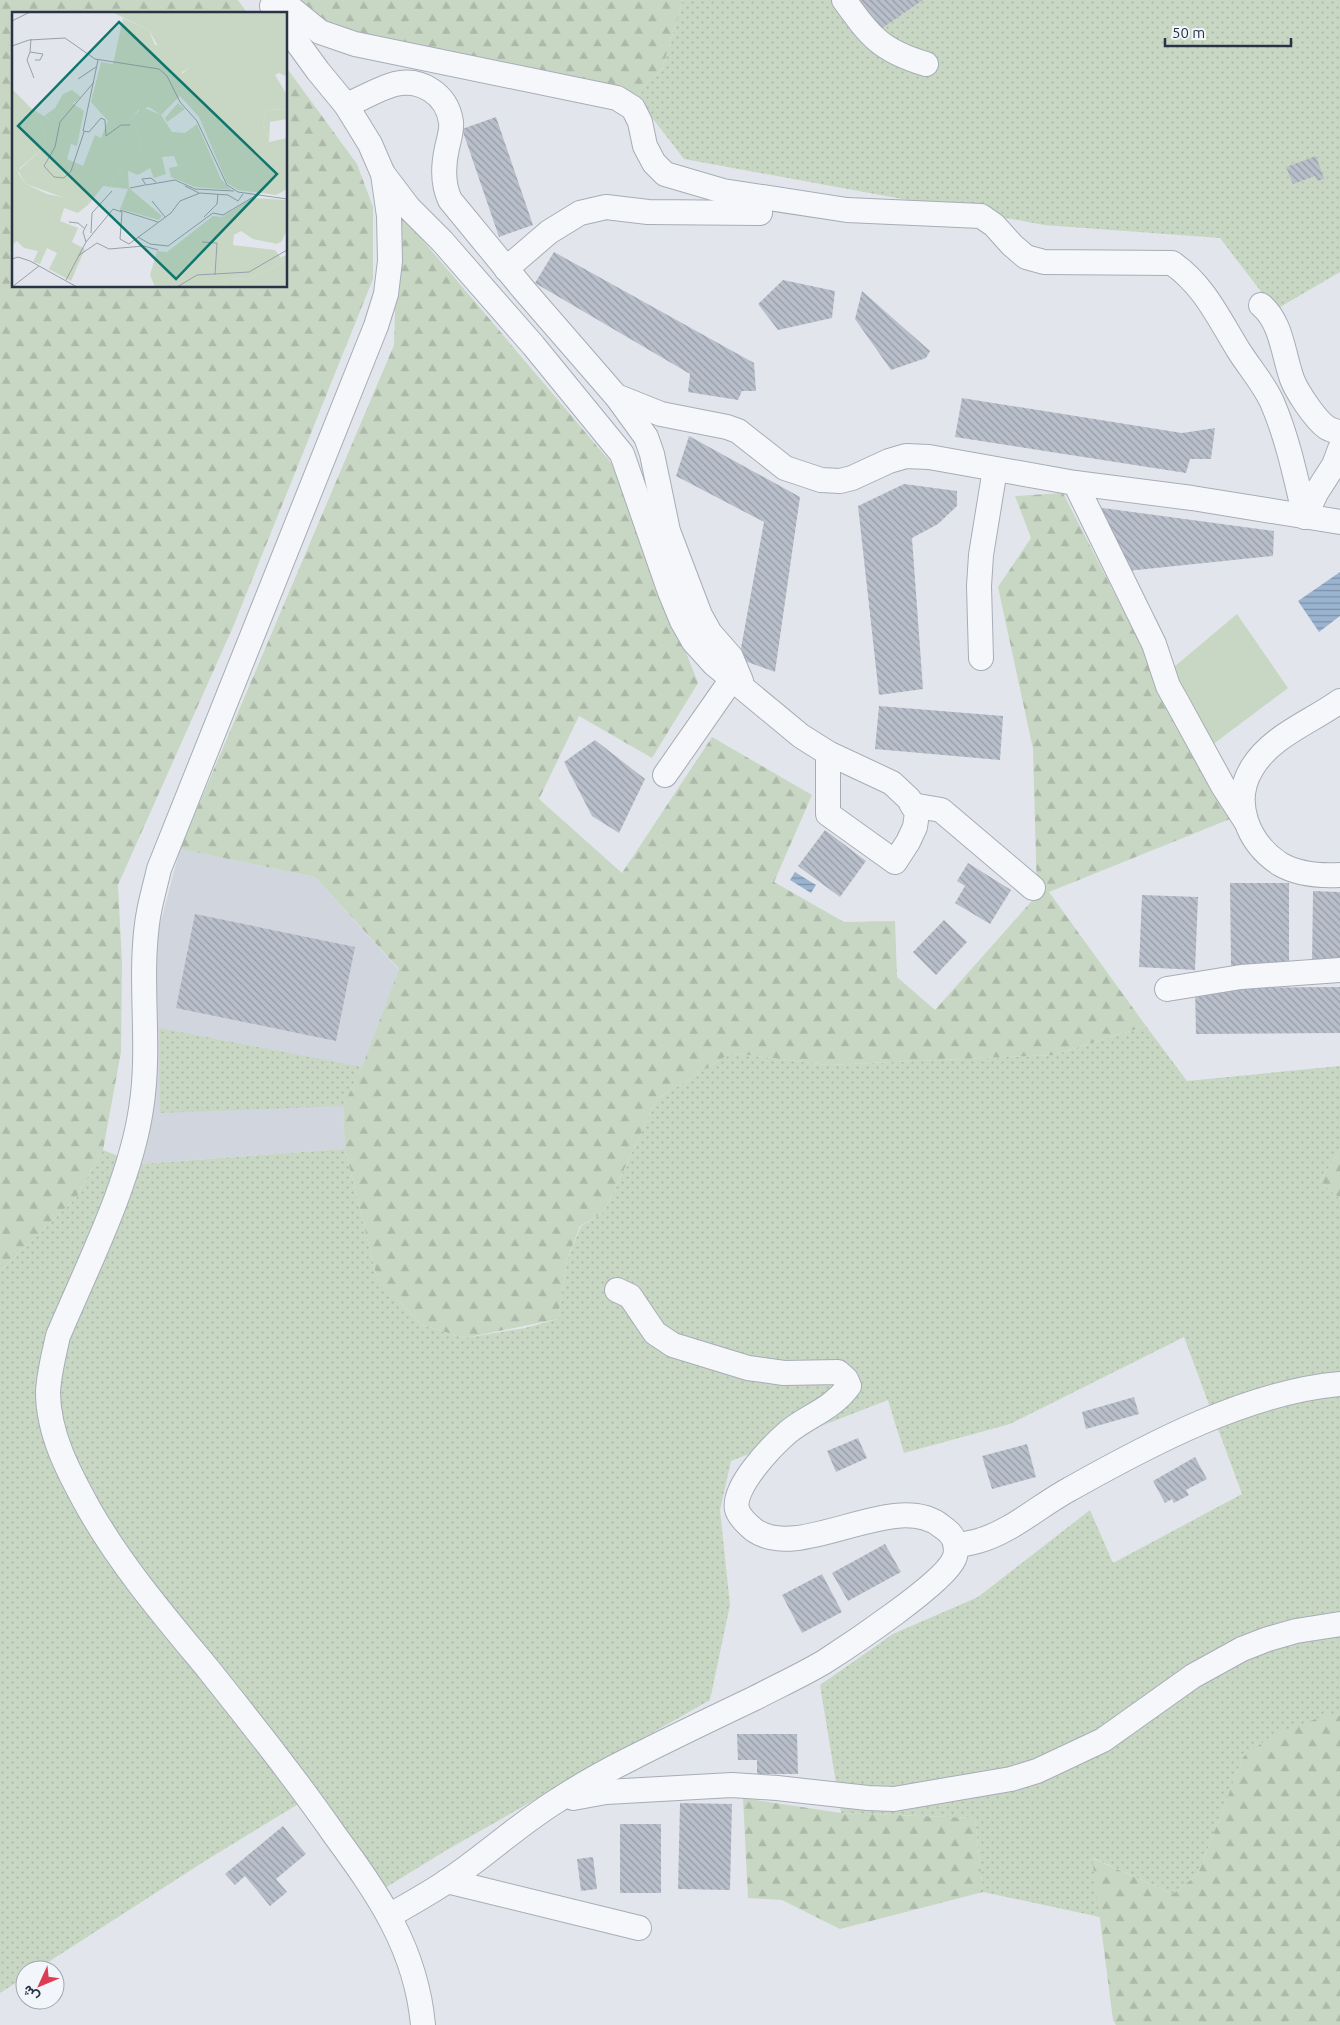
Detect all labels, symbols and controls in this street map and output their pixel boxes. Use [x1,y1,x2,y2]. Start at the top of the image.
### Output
inset map [12,12,288,288]
scale bar [1165,15,1291,47]
text: 50 m [1172,24,1205,41]
north arrow [15,1960,65,2010]
text: ش [19,1982,43,2006]

